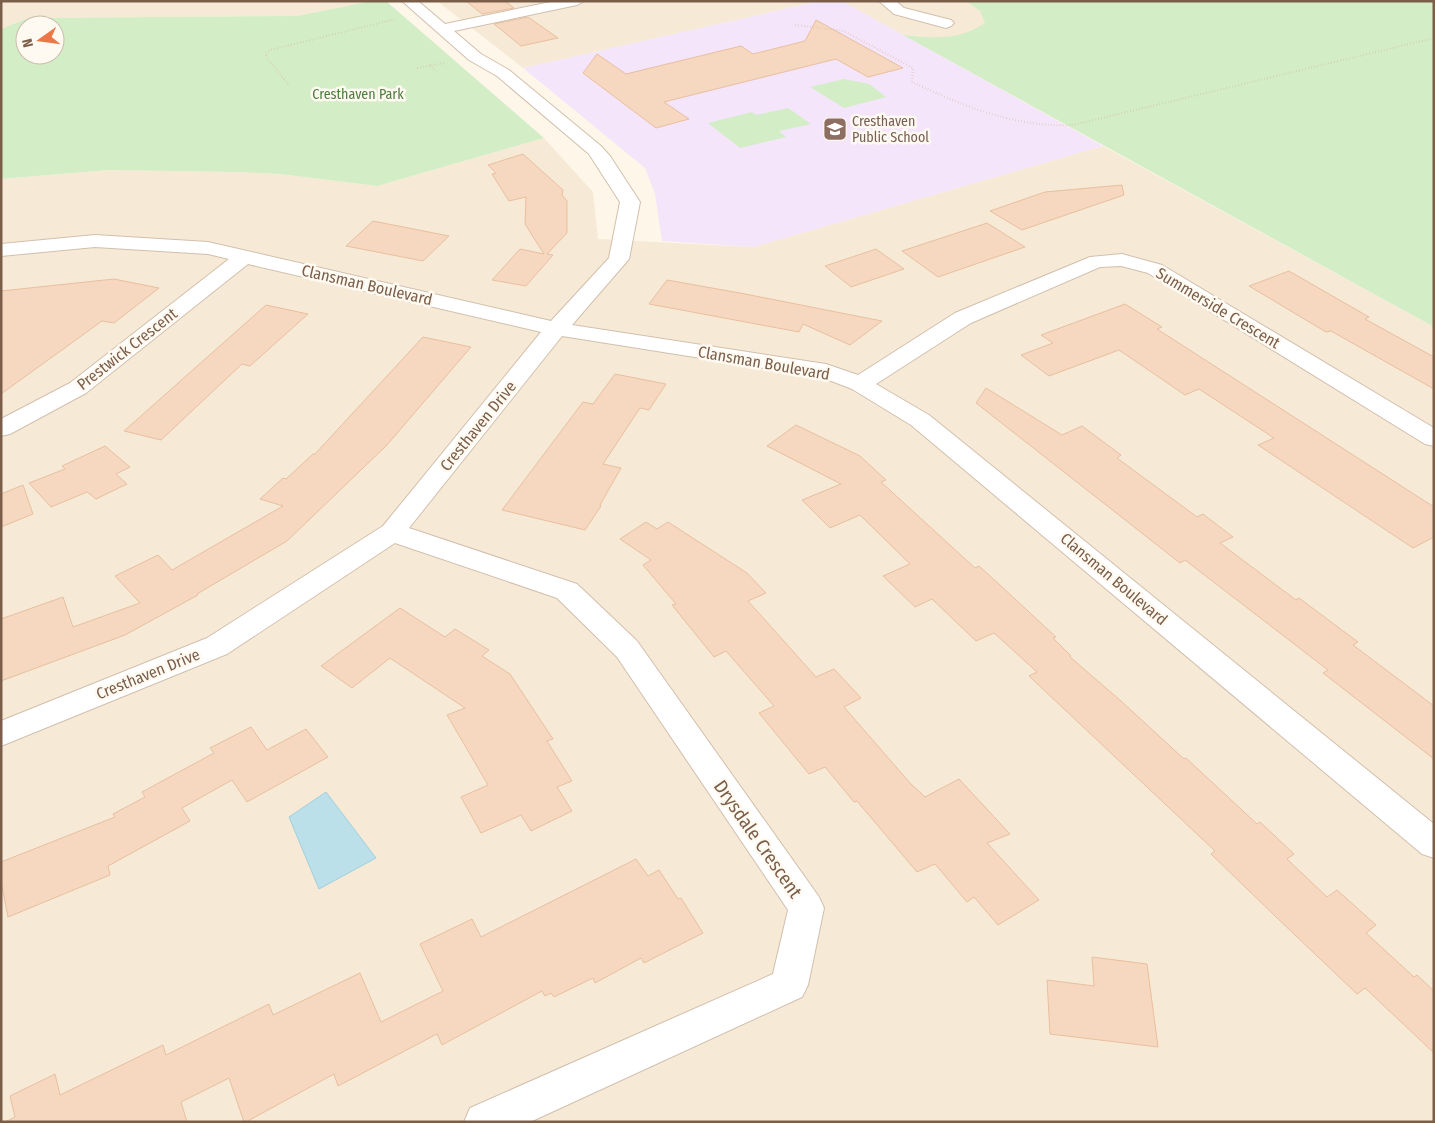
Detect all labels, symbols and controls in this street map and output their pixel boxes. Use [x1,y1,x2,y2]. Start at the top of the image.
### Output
north arrow [15,15,65,65]
text: N [19,37,37,49]
park label: Cresthaven Park [312,86,404,103]
place label: Cresthaven Public School [852,113,929,146]
school or university icon: Cresthaven Public School [822,116,848,142]
street label: Clansman Boulevard [300,261,434,309]
street label: Summerside Crescent [1153,264,1284,353]
street label: Prestwick Crescent [73,304,181,394]
street label: Clansman Boulevard [697,342,831,384]
street label: Cresthaven Drive [436,377,520,475]
street label: Clansman Boulevard [1057,529,1171,629]
street label: Cresthaven Drive [93,645,203,703]
street label: Drysdale Crescent [709,776,808,903]

